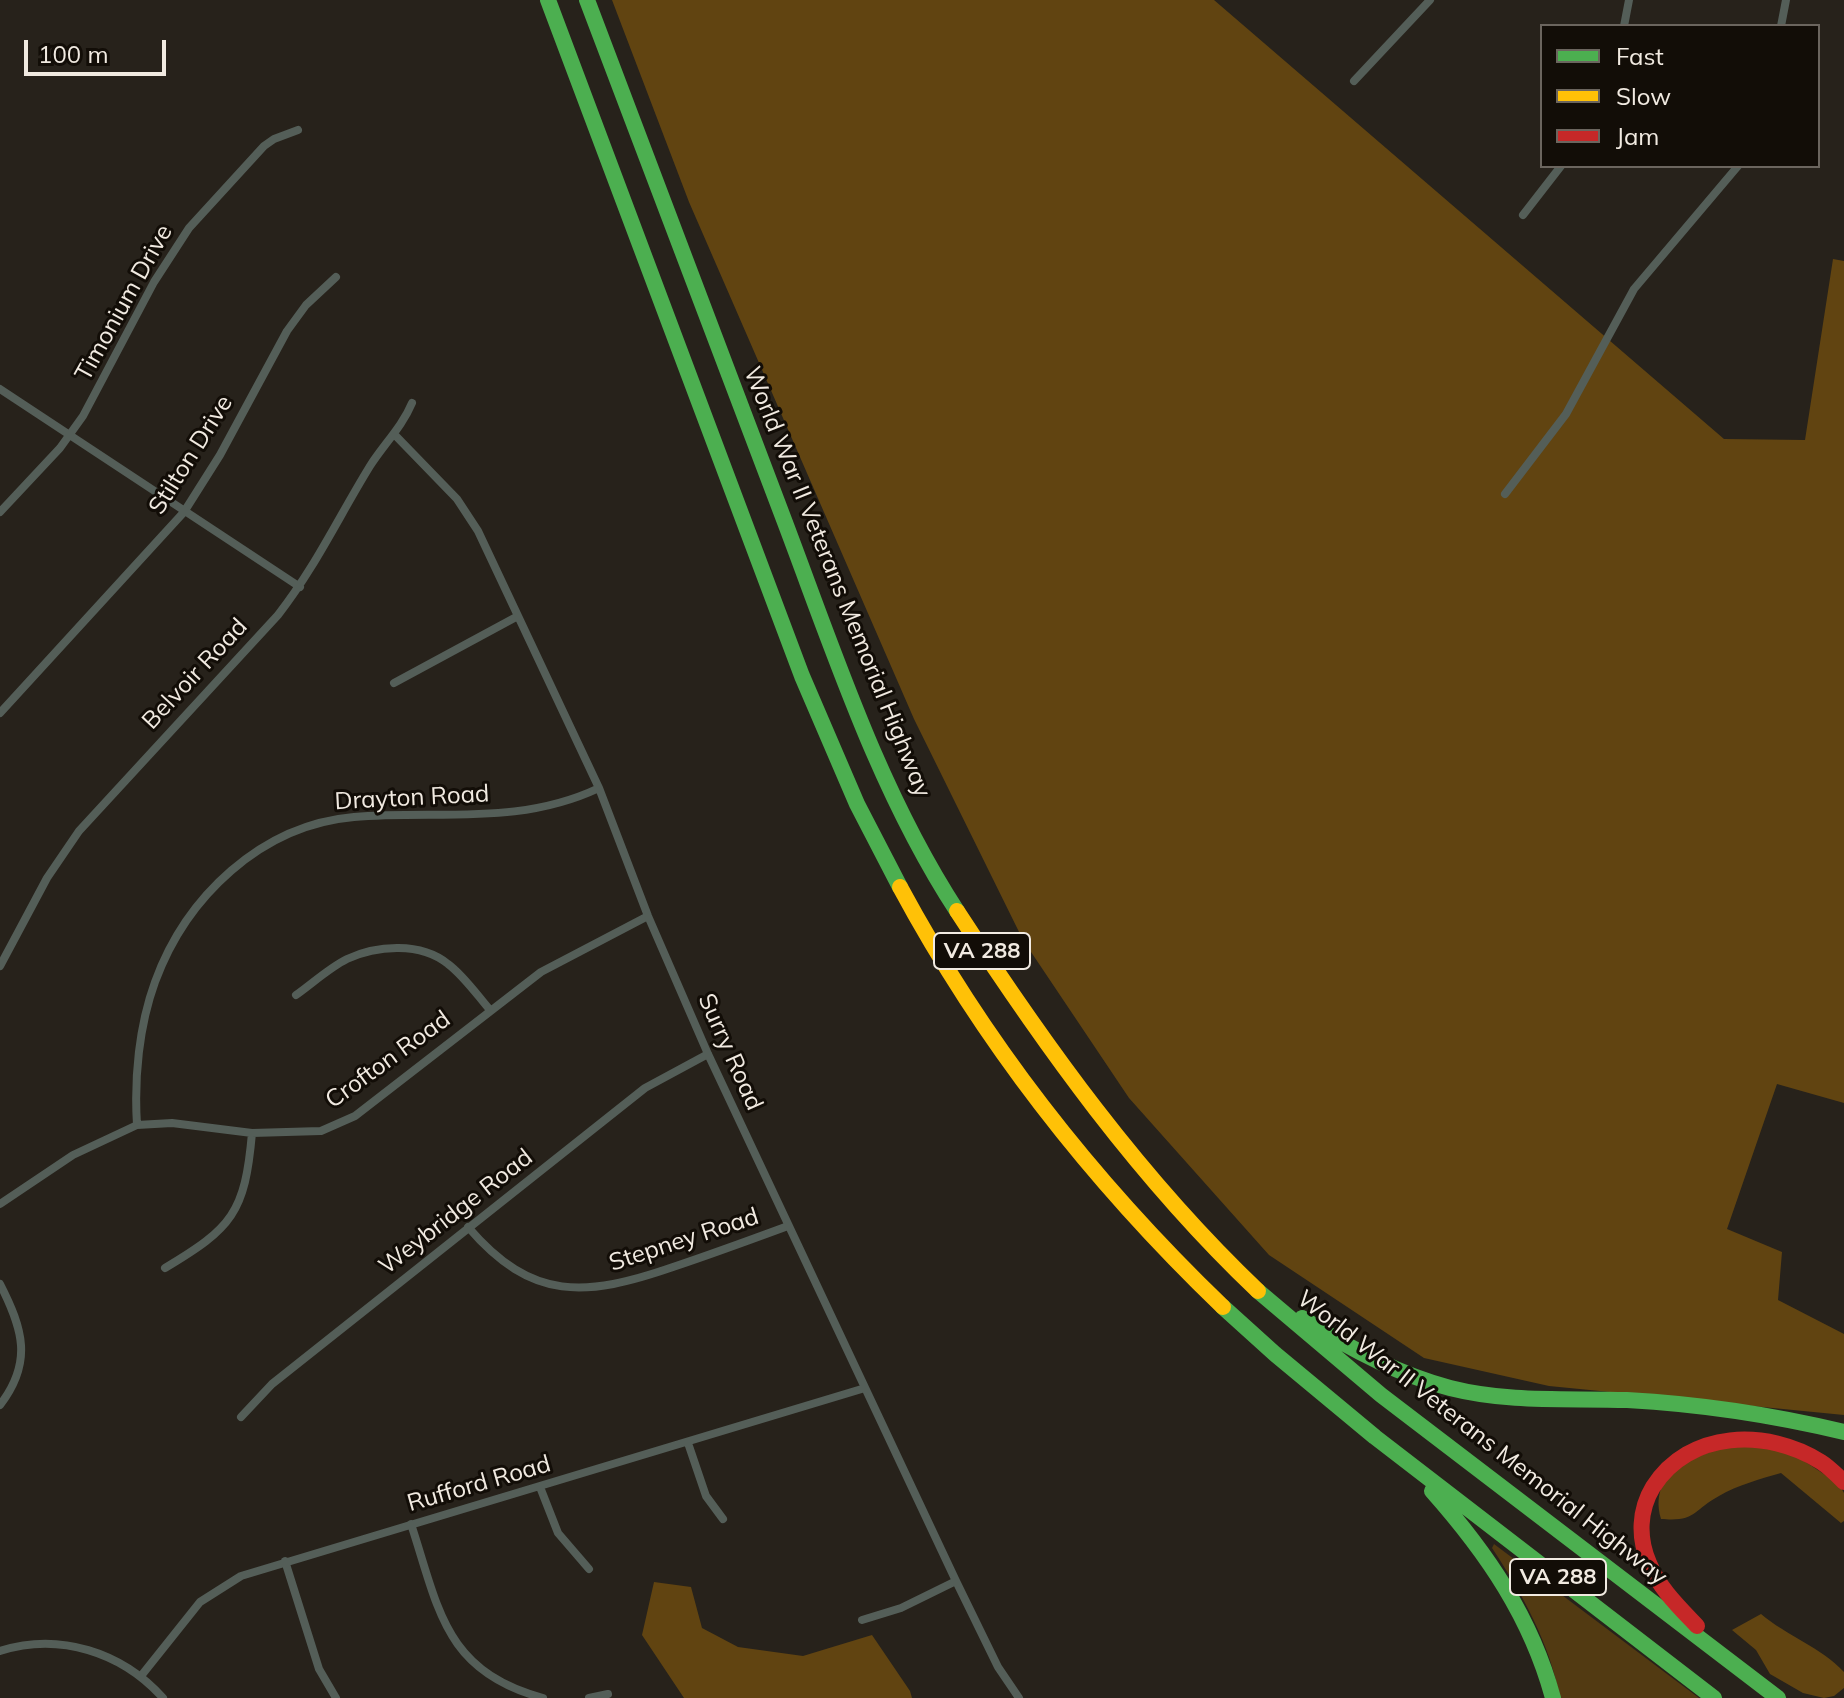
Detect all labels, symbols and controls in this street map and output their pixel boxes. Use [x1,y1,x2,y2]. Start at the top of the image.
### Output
scale bar [28,24,170,74]
legend [1540,24,1820,168]
text: 100 m [38,39,109,69]
text: Fast [1616,41,1664,71]
text: Slow [1616,81,1671,111]
text: Jam [1616,121,1659,151]
street label: Timonium Drive [69,220,179,386]
street label: World War II Veterans Memorial Highway [737,363,937,801]
street label: Stilton Drive [143,390,239,520]
street label: Belvoir Road [136,613,254,735]
street label: Drayton Road [334,780,490,816]
road number: VA 288 [934,933,1030,969]
street label: Surry Road [691,989,769,1115]
street label: Crofton Road [320,1005,456,1115]
street label: Weybridge Road [374,1143,538,1281]
street label: Stepney Road [606,1202,762,1278]
street label: World War II Veterans Memorial Highway [1291,1285,1673,1591]
street label: Rufford Road [404,1450,554,1518]
road number: VA 288 [1510,1559,1606,1595]

